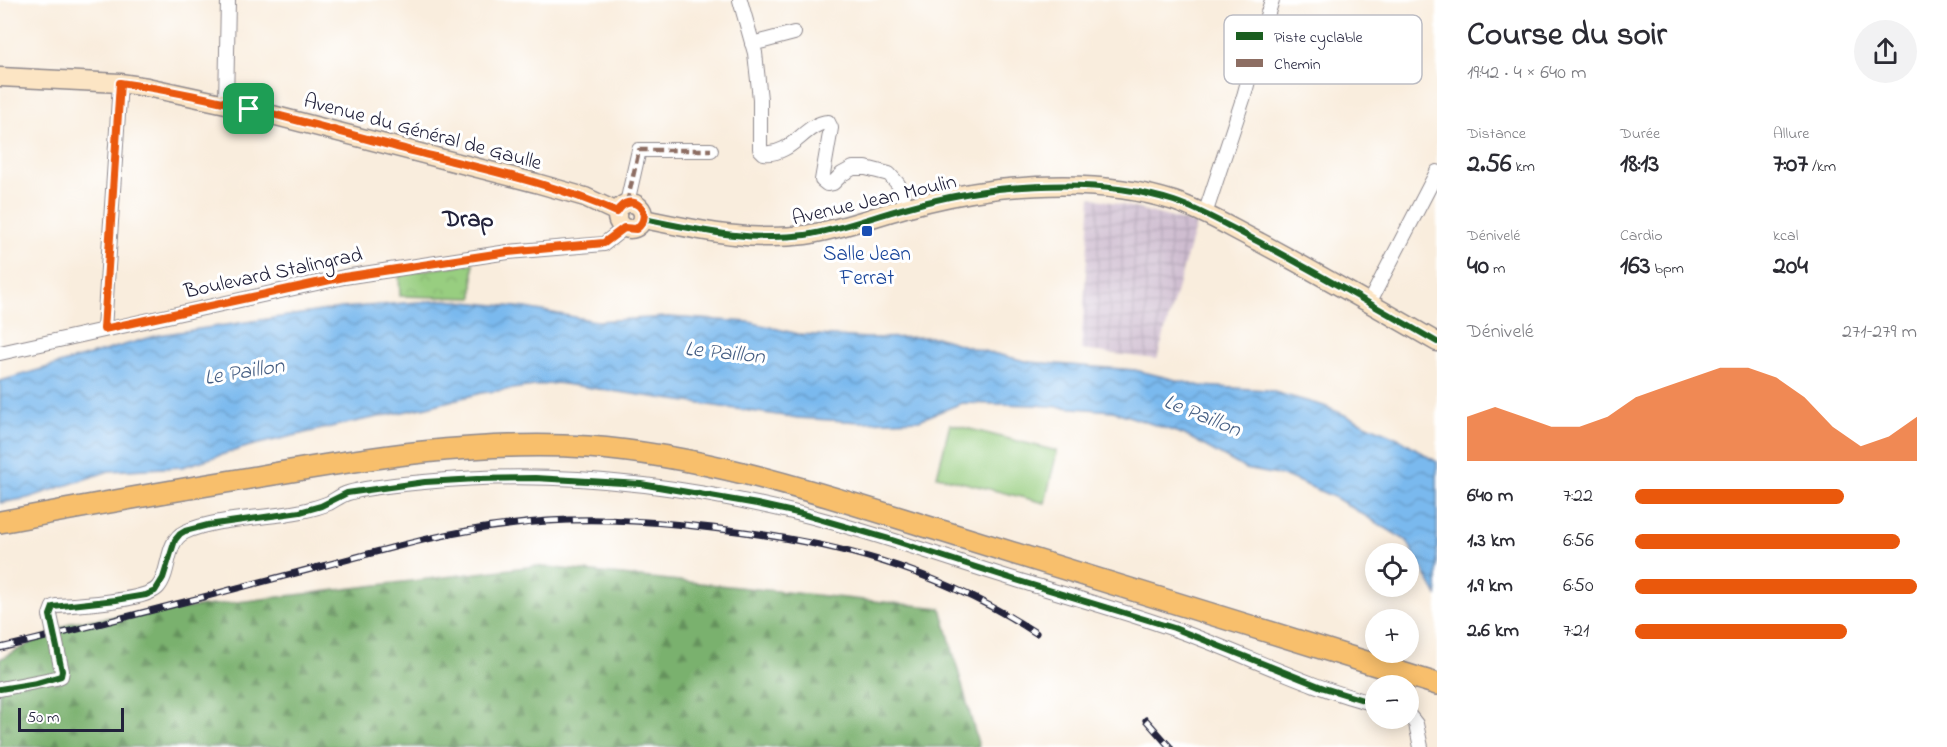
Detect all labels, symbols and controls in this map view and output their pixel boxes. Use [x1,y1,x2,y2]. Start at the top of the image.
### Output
text: Course du soir [1467,12,1667,60]
legend [1224,15,1422,84]
button: share [1854,20,1917,83]
text: Piste cyclable [1274,26,1363,50]
text: Chemin [1274,53,1321,77]
text: 19:42 · 4 × 640 m [1467,59,1586,88]
pin [223,83,274,134]
street label: Avenue du Général de Gaulle [300,87,545,179]
icon: arrive [232,92,265,125]
text: Distance [1467,122,1526,146]
text: Durée [1620,122,1660,146]
text: Allure [1773,122,1809,146]
text: 2.56 [1467,146,1512,184]
text: 18:13 [1620,146,1659,184]
text: 7:07 [1773,146,1808,184]
text: km [1512,155,1535,179]
text: /km [1808,155,1836,179]
street label: Avenue Jean Moulin [789,167,960,234]
district label: Drap [441,203,494,238]
marker: Salle Jean Ferrat [860,224,874,238]
text: Dénivelé [1467,224,1520,248]
text: Cardio [1620,224,1663,248]
text: kcal [1773,224,1798,248]
street label: Boulevard Stalingrad [181,240,366,310]
place label: Salle Jean Ferrat [823,240,911,294]
text: 40 [1467,248,1489,286]
text: 163 [1620,248,1650,286]
text: 204 [1773,248,1808,286]
text: m [1489,257,1505,281]
text: bpm [1650,257,1684,281]
text: Dénivelé [1467,318,1534,347]
text: 271–279 m [1842,318,1917,347]
water label: Le Paillon [683,334,767,374]
water label: Le Paillon [202,351,288,395]
water label: Le Paillon [1159,387,1246,447]
text: 640 m [1467,482,1513,511]
text: 7:22 [1563,482,1593,511]
text: 1.3 km [1467,527,1515,556]
text: 6:56 [1563,527,1594,556]
map controls [1365,543,1419,729]
button: locate [1365,543,1419,597]
text: 1.9 km [1467,572,1513,601]
text: 6:50 [1563,572,1594,601]
button: + [1365,609,1419,663]
text: 2.6 km [1467,617,1519,646]
text: 7:21 [1563,617,1589,646]
button: − [1365,675,1419,729]
scale bar [18,705,124,732]
text: 50 m [27,706,59,730]

